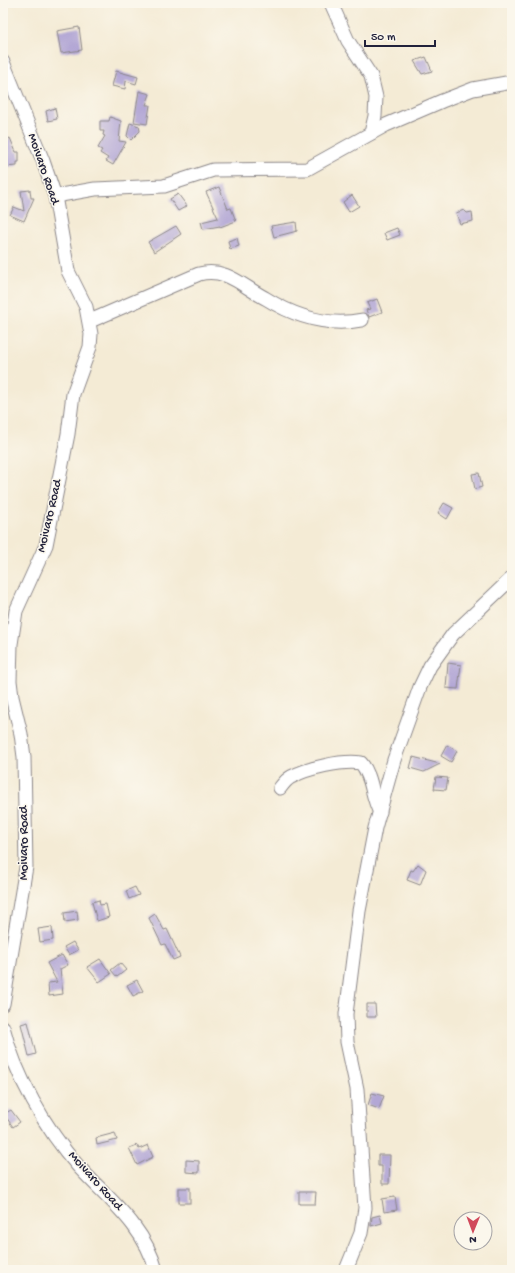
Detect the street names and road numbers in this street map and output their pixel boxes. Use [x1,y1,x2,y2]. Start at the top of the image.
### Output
street label: Moivaro Road [24,131,63,208]
street label: Moivaro Road [34,477,66,554]
street label: Moivaro Road [17,804,32,880]
street label: Moivaro Road [65,1148,126,1215]

